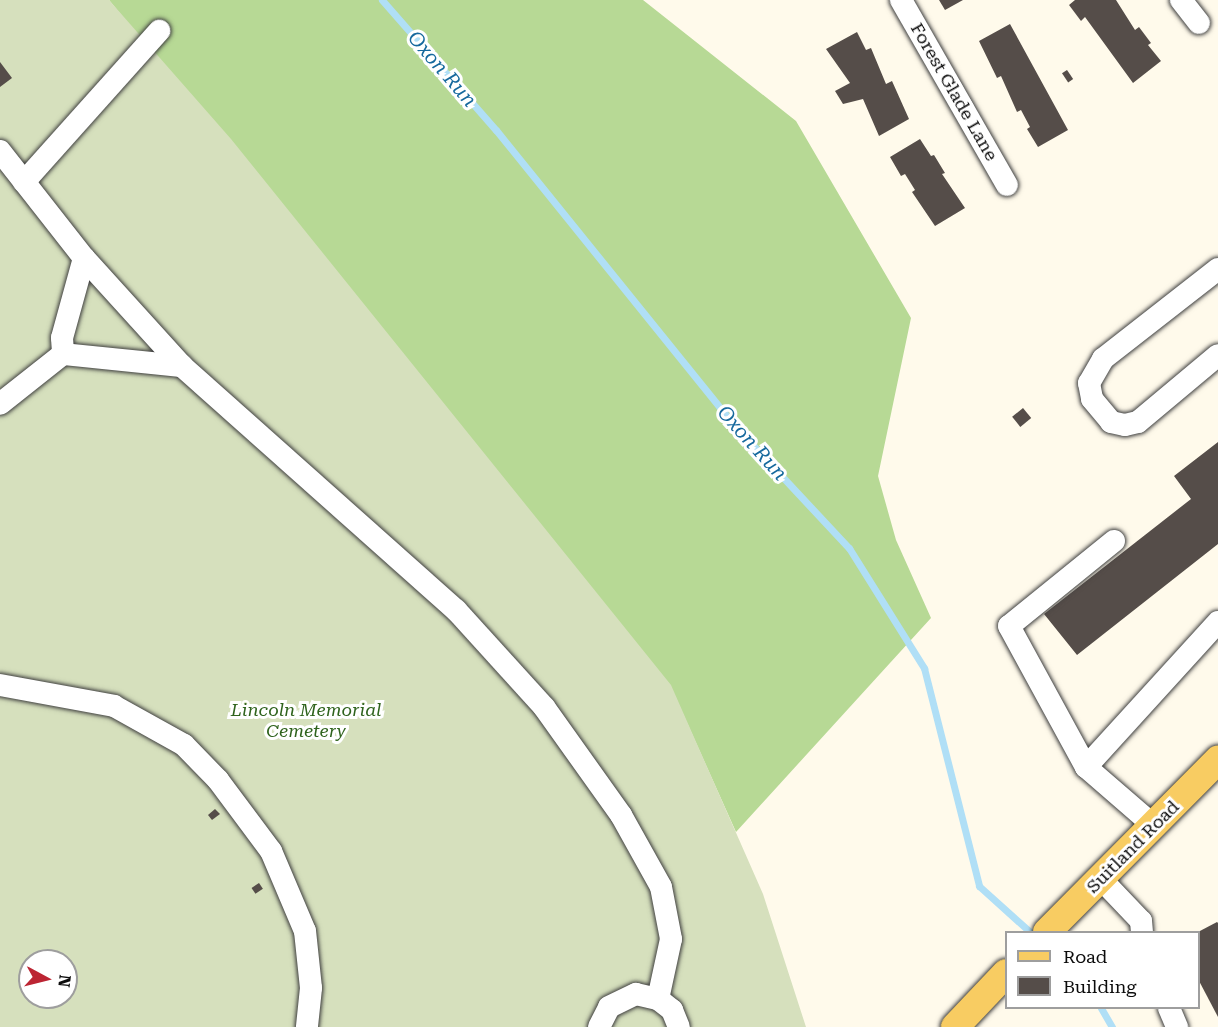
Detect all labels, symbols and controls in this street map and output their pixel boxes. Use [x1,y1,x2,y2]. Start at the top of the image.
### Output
street label: Forest Glade Lane [906,19,1002,165]
water label: Oxon Run [403,26,481,112]
water label: Oxon Run [712,401,792,485]
park label: Lincoln Memorial Cemetery [231,700,381,742]
street label: Suitland Road [1082,796,1184,898]
legend [1005,931,1200,1009]
text: Road [1063,946,1107,967]
north arrow [18,949,78,1009]
text: N [54,974,75,988]
text: Building [1063,976,1137,997]

